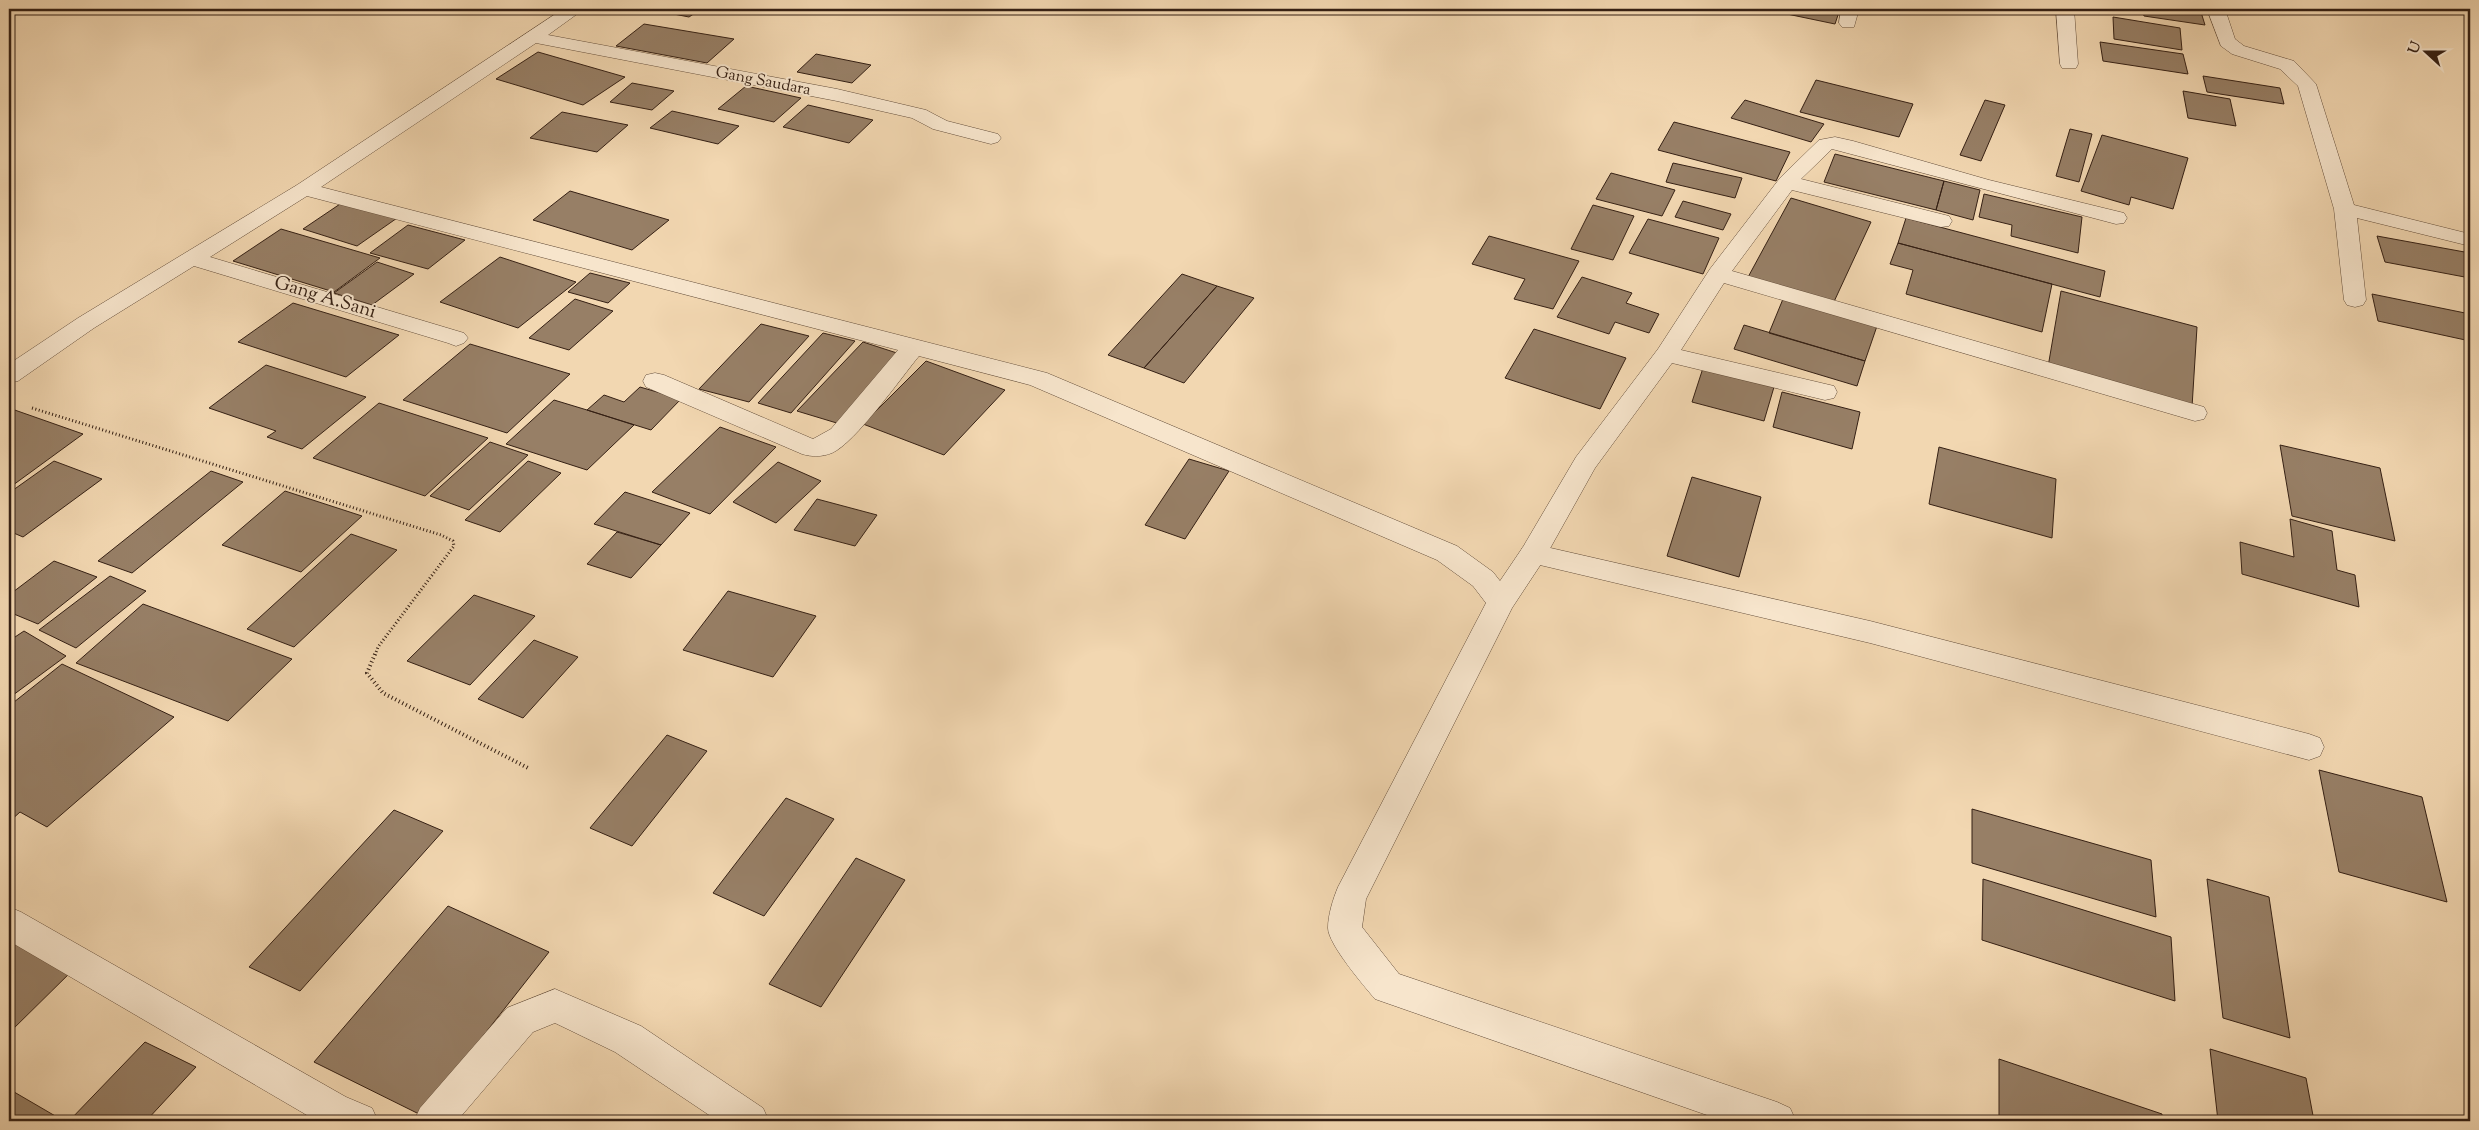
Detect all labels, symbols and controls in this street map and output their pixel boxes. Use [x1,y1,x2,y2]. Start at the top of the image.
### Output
north arrow [2402,28,2452,78]
text: U [2404,39,2427,57]
street label: Gang Saudara [713,62,813,103]
street label: Gang A.Sani [271,270,379,326]

